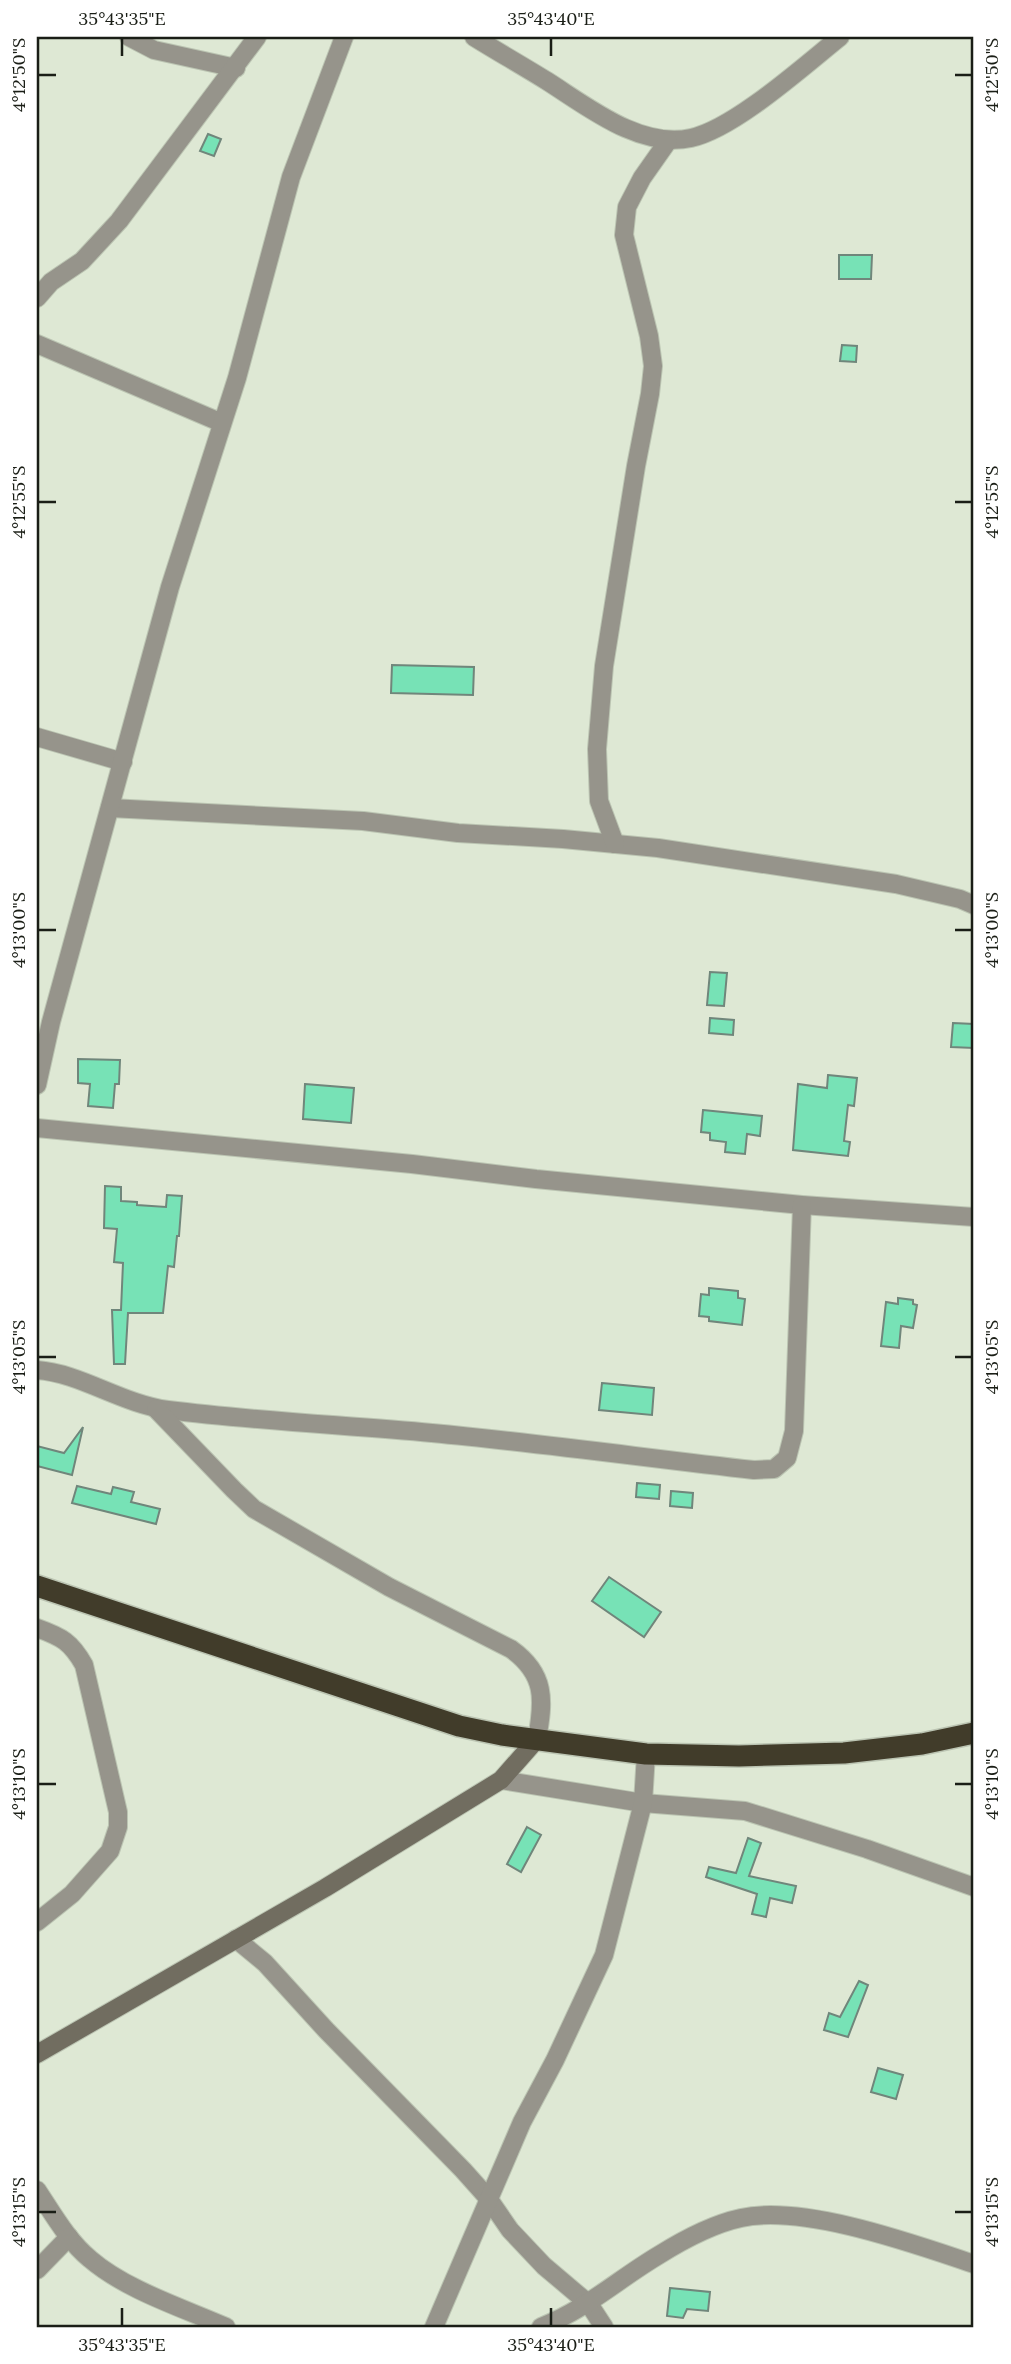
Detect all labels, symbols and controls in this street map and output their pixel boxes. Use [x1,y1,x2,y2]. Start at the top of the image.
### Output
text: 35°43'35"E [78,7,166,30]
text: 35°43'40"E [507,7,595,30]
text: 4°12'50"S [7,38,30,112]
text: 4°12'50"S [980,38,1003,112]
text: 4°12'55"S [7,466,30,538]
text: 4°12'55"S [980,466,1003,538]
text: 4°13'00"S [7,892,30,968]
text: 4°13'00"S [980,892,1003,968]
text: 4°13'05"S [7,1320,30,1394]
text: 4°13'05"S [980,1320,1003,1394]
text: 4°13'10"S [7,1748,30,1820]
text: 4°13'10"S [980,1748,1003,1820]
text: 4°13'15"S [7,2177,30,2247]
text: 4°13'15"S [980,2177,1003,2247]
text: 35°43'35"E [78,2333,166,2356]
text: 35°43'40"E [507,2333,595,2356]

